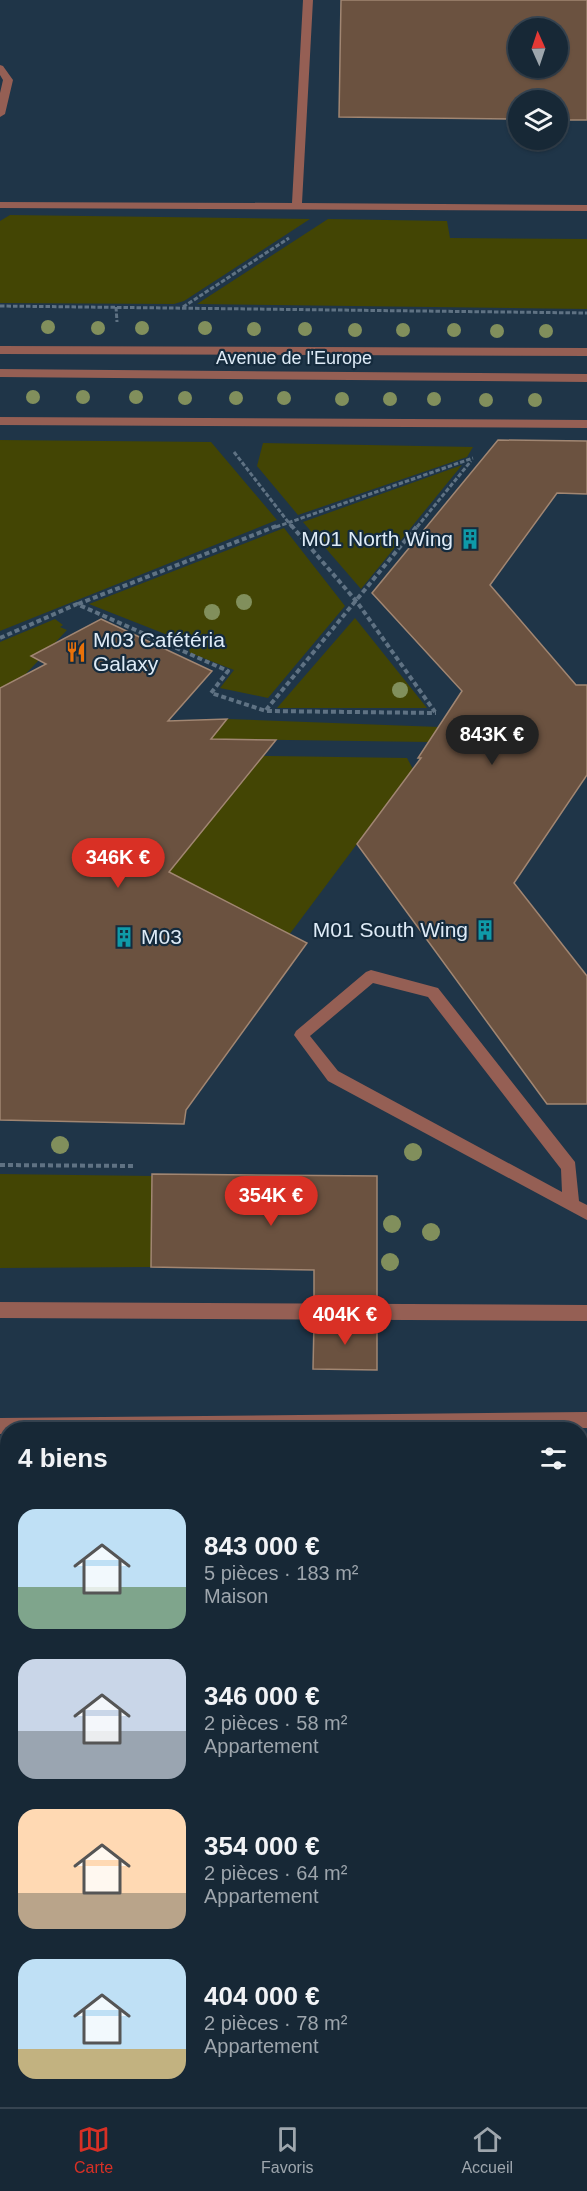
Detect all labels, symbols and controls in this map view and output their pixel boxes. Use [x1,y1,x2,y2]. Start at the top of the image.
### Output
north arrow [508,18,568,78]
map controls [508,18,568,150]
button: layers [508,90,568,150]
street label: Avenue de l'Europe [216,348,372,368]
place label: M01 North Wing [301,527,453,550]
building icon: M01 North Wing [458,527,482,551]
place label: M03 Cafétéria Galaxy [93,628,225,675]
restaurant icon: M03 Cafétéria Galaxy [64,640,88,664]
pin: 843K € [443,715,541,766]
text: 843K € [460,723,524,745]
pin: 346K € [69,838,167,889]
text: 346K € [86,846,150,868]
place label: M01 South Wing [313,918,468,941]
building icon: M01 South Wing [473,918,497,942]
building icon: M03 [112,925,136,949]
place label: M03 [141,925,182,948]
pin: 354K € [222,1176,320,1227]
text: 354K € [239,1184,303,1206]
pin: 404K € [296,1295,394,1346]
text: 404K € [313,1303,377,1325]
icon: filters [537,1442,570,1475]
text: 4 biens [18,1443,108,1473]
text: 843 000 € [204,1531,320,1561]
icon: home [66,1533,138,1605]
text: 5 pièces · 183 m² [204,1562,359,1584]
text: Maison [204,1585,268,1607]
text: 346 000 € [204,1681,320,1711]
icon: home [66,1683,138,1755]
text: 2 pièces · 58 m² [204,1712,347,1734]
text: Appartement [204,1735,319,1757]
text: 354 000 € [204,1831,320,1861]
icon: home [66,1833,138,1905]
text: 2 pièces · 64 m² [204,1862,347,1884]
text: Appartement [204,1885,319,1907]
text: 404 000 € [204,1981,320,2011]
icon: home [66,1983,138,2055]
text: 2 pièces · 78 m² [204,2012,347,2034]
text: Appartement [204,2035,319,2057]
tab: Carte [74,2123,113,2177]
tab: Favoris [261,2123,313,2177]
tab: Accueil [461,2123,513,2177]

